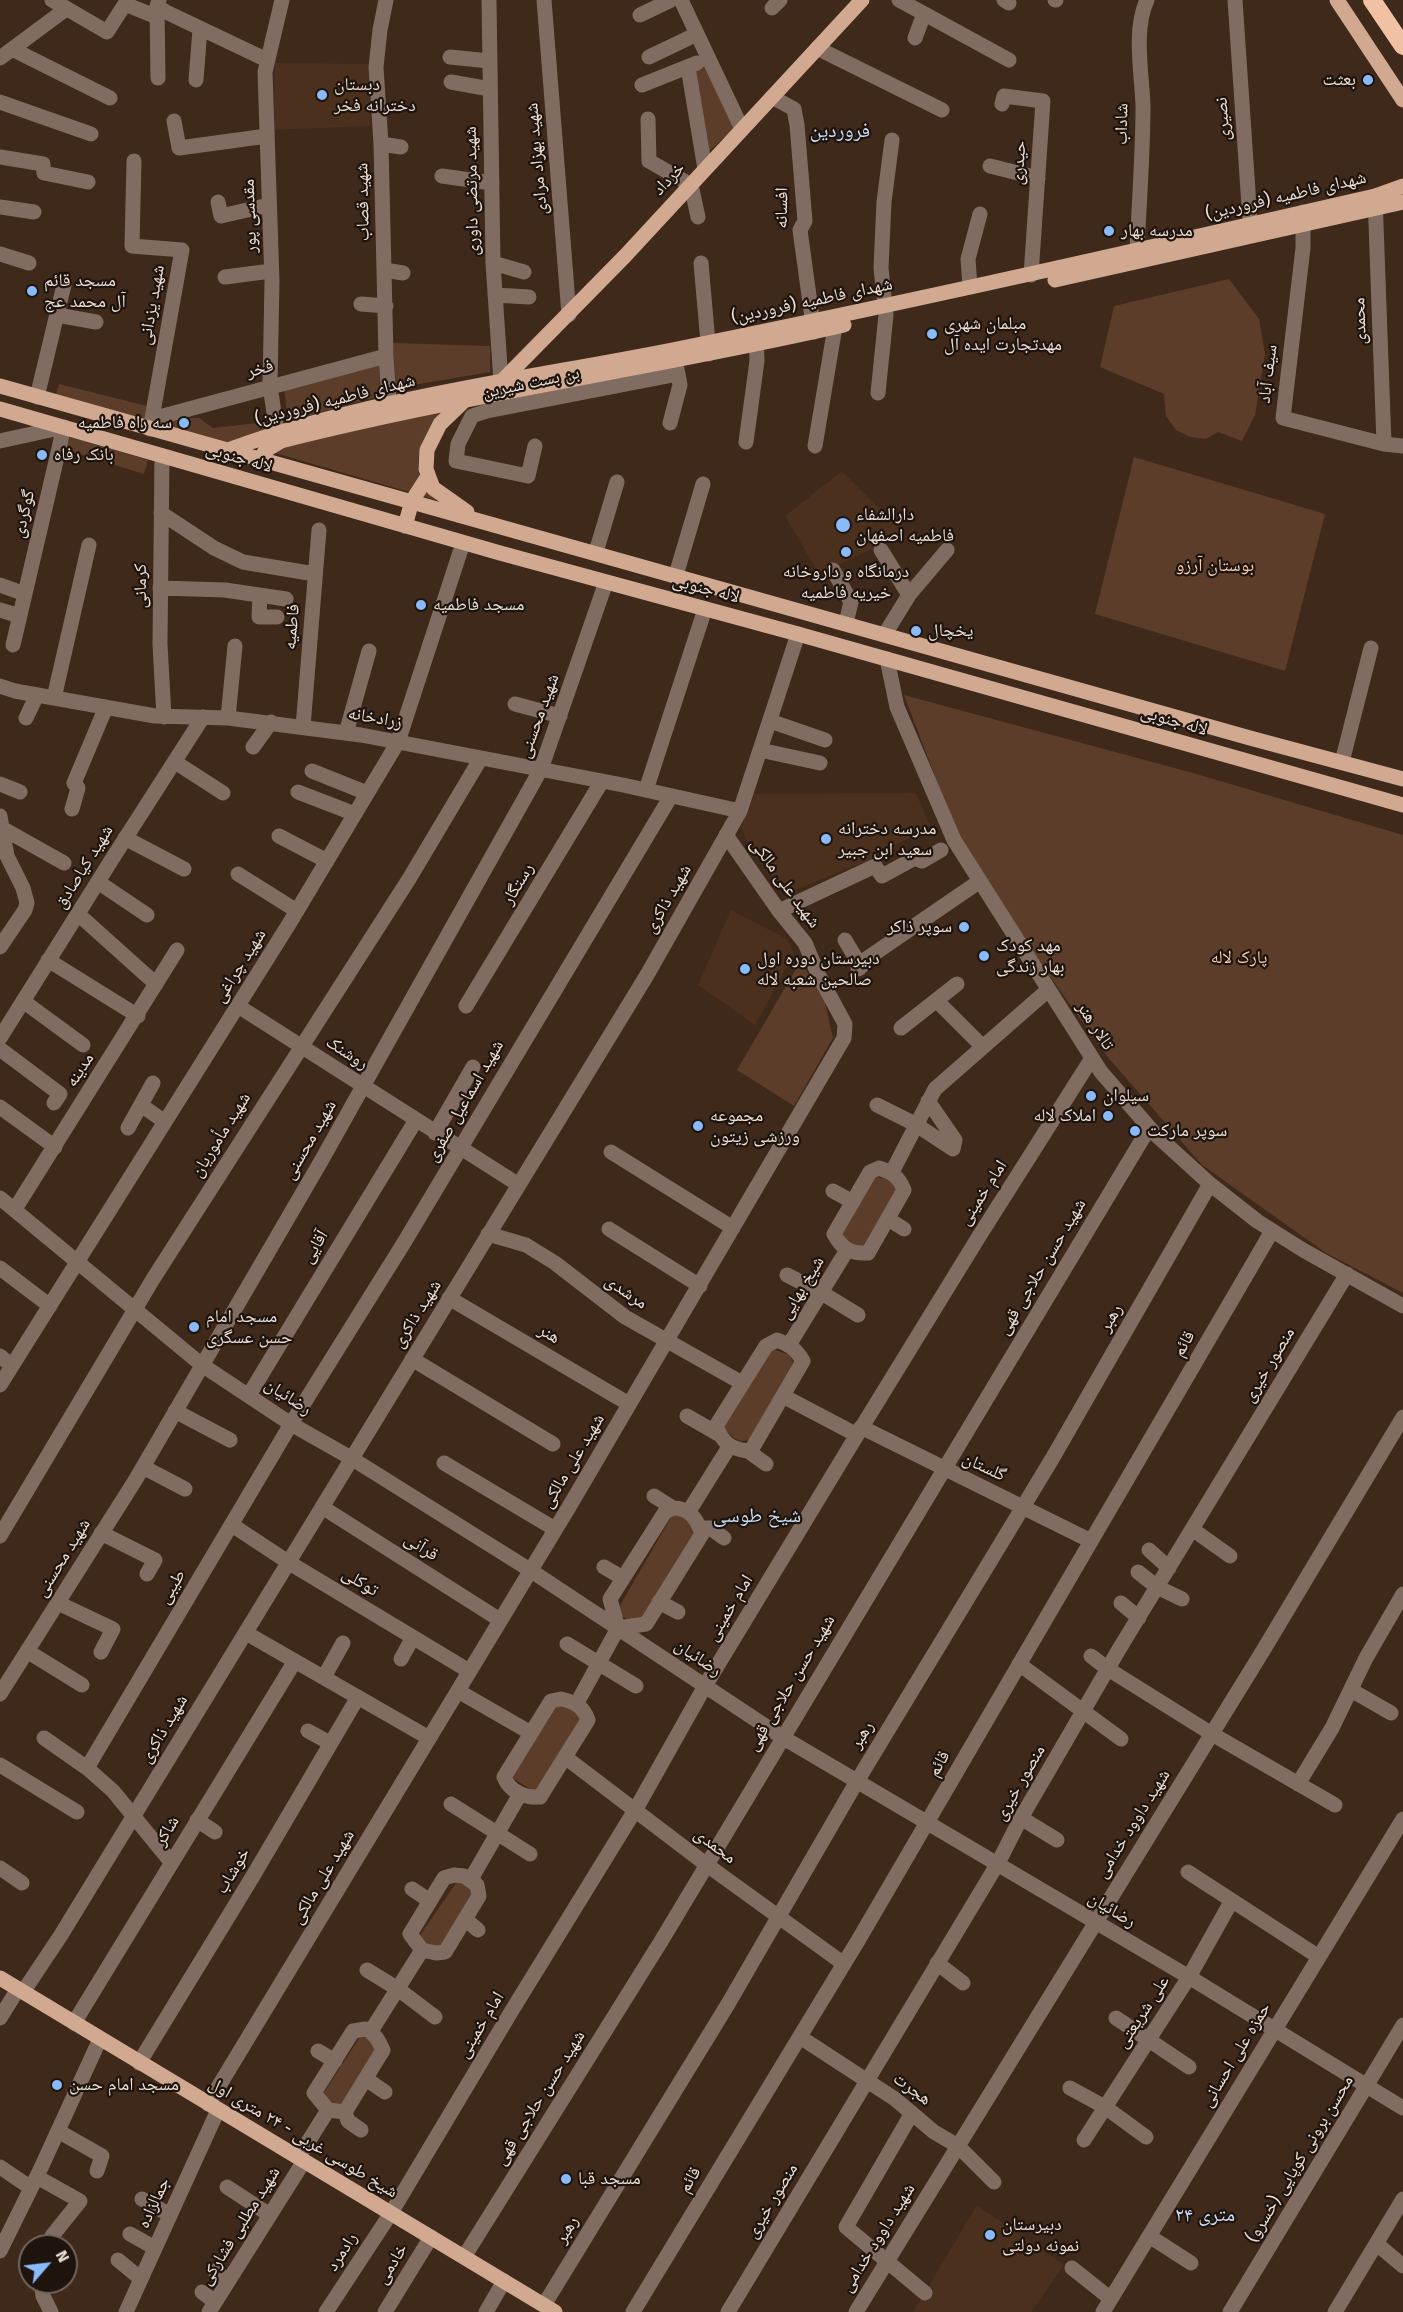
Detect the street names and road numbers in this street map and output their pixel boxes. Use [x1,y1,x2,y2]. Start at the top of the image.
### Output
street label: نصیری [1211,96,1235,142]
street label: شهید بهزاد مرادی [521,102,553,216]
street label: شاداب [1111,103,1133,145]
street label: شهید مرتضی داوری [460,126,484,256]
street label: حیدری [1007,140,1031,186]
street label: خرداد [648,158,690,200]
street label: شهید قصاب [352,163,374,241]
street label: شهدای فاطمیه (فروردین) [1204,167,1368,225]
street label: مقدسی پور [238,179,262,253]
street label: افسانه [771,187,793,229]
street label: شهید یزدانی [134,263,170,347]
street label: شهدای فاطمیه (فروردین) [729,273,895,329]
street label: محمدی [1348,297,1372,345]
street label: سیف آباد [1254,343,1282,405]
street label: فخر [244,355,276,383]
street label: بن بست شیرین [480,362,582,404]
street label: شهدای فاطمیه (فروردین) [253,370,417,430]
street label: لاله جنوبی [203,438,275,478]
street label: گوگردی [8,488,40,540]
street label: کرمانی [130,564,152,608]
street label: لاله جنوبی [670,570,742,608]
street label: فاطمیه [279,603,305,651]
street label: شهید محسنی [514,671,564,761]
street label: لاله جنوبی [1138,701,1210,741]
street label: زرادخانه [346,703,404,733]
street label: شهید کیاصادق [50,821,118,913]
street label: شهید علی مالکی [745,834,825,932]
street label: رستگار [497,859,539,909]
street label: شهید ذاکری [640,861,696,937]
street label: شهید چراغی [209,925,271,1007]
street label: تالار هنر [1071,998,1119,1054]
street label: روشنک [322,1031,372,1075]
street label: شهید اسماعیل صفری [421,1036,509,1166]
street label: مدینه [61,1049,99,1091]
street label: شهید مأموریان [186,1089,256,1181]
street label: شهید محسنی [279,1096,341,1184]
street label: امام خمینی [954,1156,1012,1230]
street label: شهید حسن حلاجی قهی [993,1195,1091,1339]
street label: آقایی [297,1226,333,1268]
street label: شیخ بهایی [775,1252,829,1324]
street label: مرشدی [600,1270,652,1314]
street label: شهید ذاکری [388,1276,446,1352]
street label: رهبر [1094,1300,1128,1336]
street label: هنر [534,1319,564,1349]
street label: منصور خیری [1238,1323,1300,1407]
street label: قائم [1168,1327,1200,1361]
street label: رضائیان [260,1374,316,1420]
street label: شهید علی مالکی [536,1410,610,1512]
street label: گلستان [959,1448,1009,1486]
street label: شهید محسنی [30,1515,96,1601]
street label: قرآنی [400,1528,442,1566]
street label: توکلی [338,1563,382,1601]
street label: طیبی [153,1566,191,1608]
street label: امام خمینی [702,1571,758,1645]
street label: شهید حسن حلاجی قهی [742,1611,840,1755]
street label: رضائیان [670,1634,726,1682]
street label: شهید ذاکری [135,1691,193,1767]
street label: رهبر [845,1717,879,1753]
street label: منصور خیری [990,1741,1050,1825]
street label: قائم [923,1747,955,1781]
street label: شهید داوود خدامی [1091,1766,1175,1882]
street label: شاکر [150,1812,184,1850]
street label: محمدی [690,1823,740,1869]
street label: شهید علی مالکی [286,1826,360,1928]
street label: خوشاب [211,1844,255,1898]
street label: رضائیان [1084,1887,1140,1933]
street label: علی شریعتی [1112,1972,1174,2052]
street label: امام خمینی [453,1988,509,2062]
street label: حمزه علی احسانی [1196,1999,1276,2111]
street label: شهید حسن حلاجی قهی [490,2027,590,2169]
street label: هجرت [889,2068,935,2110]
street label: محسن برونی کوپایی (خسرو) [1242,2072,1358,2246]
street label: شیخ طوسی غربی - ۲۴ متری اول [204,2073,402,2203]
street label: منصور خیری [741,2159,803,2243]
street label: شهید مطلبی فشارکی [195,2163,285,2289]
street label: قائم [674,2163,706,2197]
street label: جمالزاده [133,2174,175,2232]
street label: شهید داوود خدامی [836,2180,920,2296]
street label: رهبر [550,2212,584,2248]
street label: رادمرد [322,2229,362,2275]
street label: خادمی [371,2240,413,2288]

